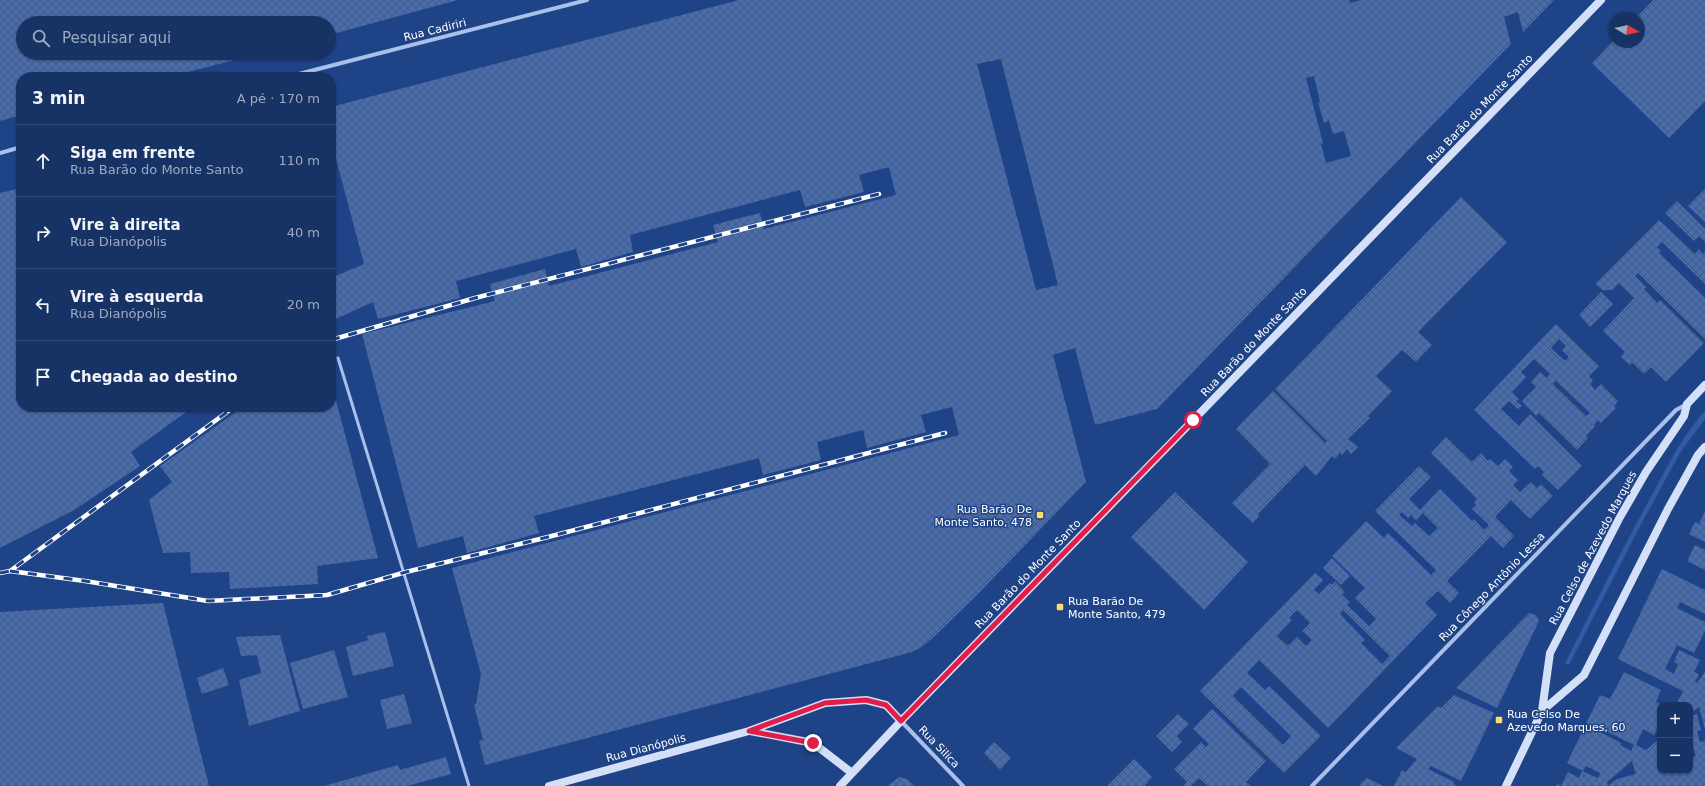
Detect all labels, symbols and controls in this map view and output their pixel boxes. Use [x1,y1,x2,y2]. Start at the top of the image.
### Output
north arrow [1609,12,1645,48]
search box [16,16,336,60]
street label: Rua Cadiriri [402,16,468,44]
icon: search [30,27,52,49]
text: Pesquisar aqui [62,29,171,47]
street label: Rua Barão do Monte Santo [1424,51,1536,166]
text: 3 min [32,88,85,108]
text: A pé · 170 m [237,91,320,106]
text: Siga em frente [70,144,195,162]
icon: ahead [32,150,54,172]
text: 110 m [278,153,320,168]
text: Rua Barão do Monte Santo [70,162,244,177]
text: Vire à direita [70,216,181,234]
icon: right [32,222,54,244]
text: 40 m [287,225,320,240]
text: Rua Dianópolis [70,234,167,249]
street label: Rua Barão do Monte Santo [1198,284,1310,399]
text: Vire à esquerda [70,288,204,306]
icon: left [32,294,54,316]
text: 20 m [287,297,320,312]
text: Rua Dianópolis [70,306,167,321]
icon: arrive [32,366,54,388]
text: Chegada ao destino [70,368,238,386]
route start [1184,411,1202,429]
street label: Rua Celso de Azevedo Marques [1547,469,1639,627]
place label: Rua Barão De Monte Santo, 478 [935,503,1032,529]
marker: Rua Barão De Monte Santo, 478 [1035,510,1045,520]
street label: Rua Barão do Monte Santo [972,516,1084,631]
street label: Rua Cônego Antônio Lessa [1436,530,1548,644]
place label: Rua Barão De Monte Santo, 479 [1068,595,1166,621]
marker: Rua Barão De Monte Santo, 479 [1055,602,1065,612]
map controls [1657,702,1693,774]
button: + [1657,702,1693,738]
place label: Rua Celso De Azevedo Marques, 60 [1507,708,1626,734]
marker: Rua Celso De Azevedo Marques, 60 [1494,715,1504,725]
street label: Rua Silica [916,723,962,771]
street label: Rua Dianópolis [605,731,687,765]
route end [804,734,822,752]
button: − [1657,738,1693,774]

